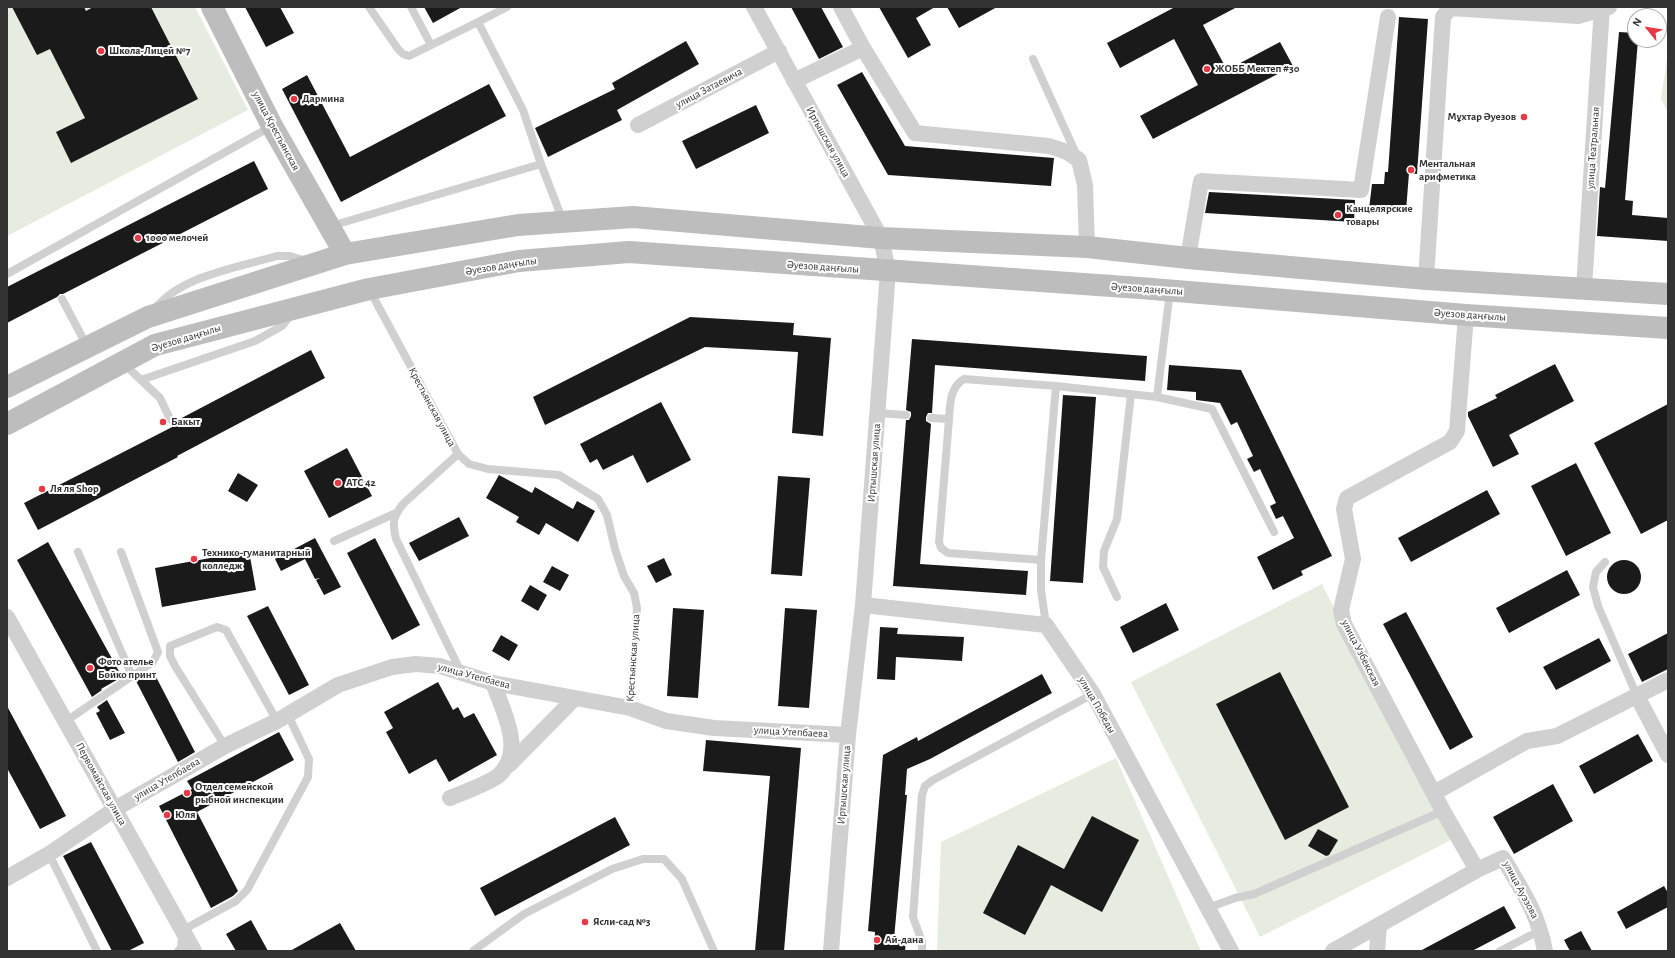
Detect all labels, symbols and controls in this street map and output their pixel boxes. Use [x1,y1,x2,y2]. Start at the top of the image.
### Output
north arrow [1627,8,1667,48]
text: N [1630,16,1644,28]
place label: Школа-Лицей №7 [109,44,191,58]
marker: Школа-Лицей №7 [96,46,106,56]
place label: ЖОББ Мектеп #30 [1215,62,1300,76]
marker: ЖОББ Мектеп #30 [1202,64,1212,74]
street label: улица Затаевича [673,65,745,111]
street label: улица Крестьянская [250,89,302,173]
place label: Дармина [302,92,345,106]
marker: Дармина [289,94,299,104]
street label: Иртышская улица [803,104,853,180]
street label: улица Театральная [1584,106,1602,190]
place label: Мұхтар Әуезов [1448,110,1516,124]
marker: Мұхтар Әуезов [1519,112,1529,122]
place label: Ментальная арифметика [1419,157,1476,183]
marker: Ментальная арифметика [1406,165,1416,175]
place label: Канцелярские товары [1346,202,1413,228]
marker: Канцелярские товары [1333,210,1343,220]
place label: 1000 мелочей [146,231,208,245]
marker: 1000 мелочей [133,233,143,243]
street label: Әуезов даңғылы [464,254,538,278]
street label: Әуезов даңғылы [787,258,859,276]
street label: Әуезов даңғылы [1111,280,1183,298]
street label: Әуезов даңғылы [1434,306,1506,324]
street label: Әуезов даңғылы [150,321,222,355]
street label: Крестьянская улица [406,365,458,449]
place label: Бакыт [171,415,200,429]
marker: Бакыт [158,417,168,427]
street label: Иртышская улица [865,423,883,503]
place label: АТС 42 [346,476,376,490]
marker: АТС 42 [333,478,343,488]
place label: Ля ля Shop [50,482,99,496]
marker: Ля ля Shop [37,484,47,494]
place label: Технико-гуманитарный колледж [202,546,311,572]
marker: Технико-гуманитарный колледж [189,554,199,564]
street label: Крестьянская улица [623,614,643,702]
street label: улица Узбекская [1339,618,1383,688]
place label: Фото ателье Бойко принт [98,655,156,681]
street label: улица Утепбаева [436,660,512,692]
marker: Фото ателье Бойко принт [85,663,95,673]
street label: улица Победы [1075,674,1119,736]
street label: улица Утепбаева [754,723,828,741]
street label: Первомайская улица [73,740,129,828]
street label: Иртышская улица [835,745,853,825]
street label: улица Утепбаева [132,755,202,803]
place label: Отдел семейской рыбной инспекции [195,780,284,806]
marker: Отдел семейской рыбной инспекции [182,788,192,798]
place label: Юля [175,808,196,822]
marker: Юля [162,810,172,820]
street label: улица Ауэзова [1500,859,1542,921]
place label: Ясли-сад №3 [593,915,651,929]
marker: Ясли-сад №3 [580,917,590,927]
place label: Ай-дана [885,933,923,947]
marker: Ай-дана [872,935,882,945]

